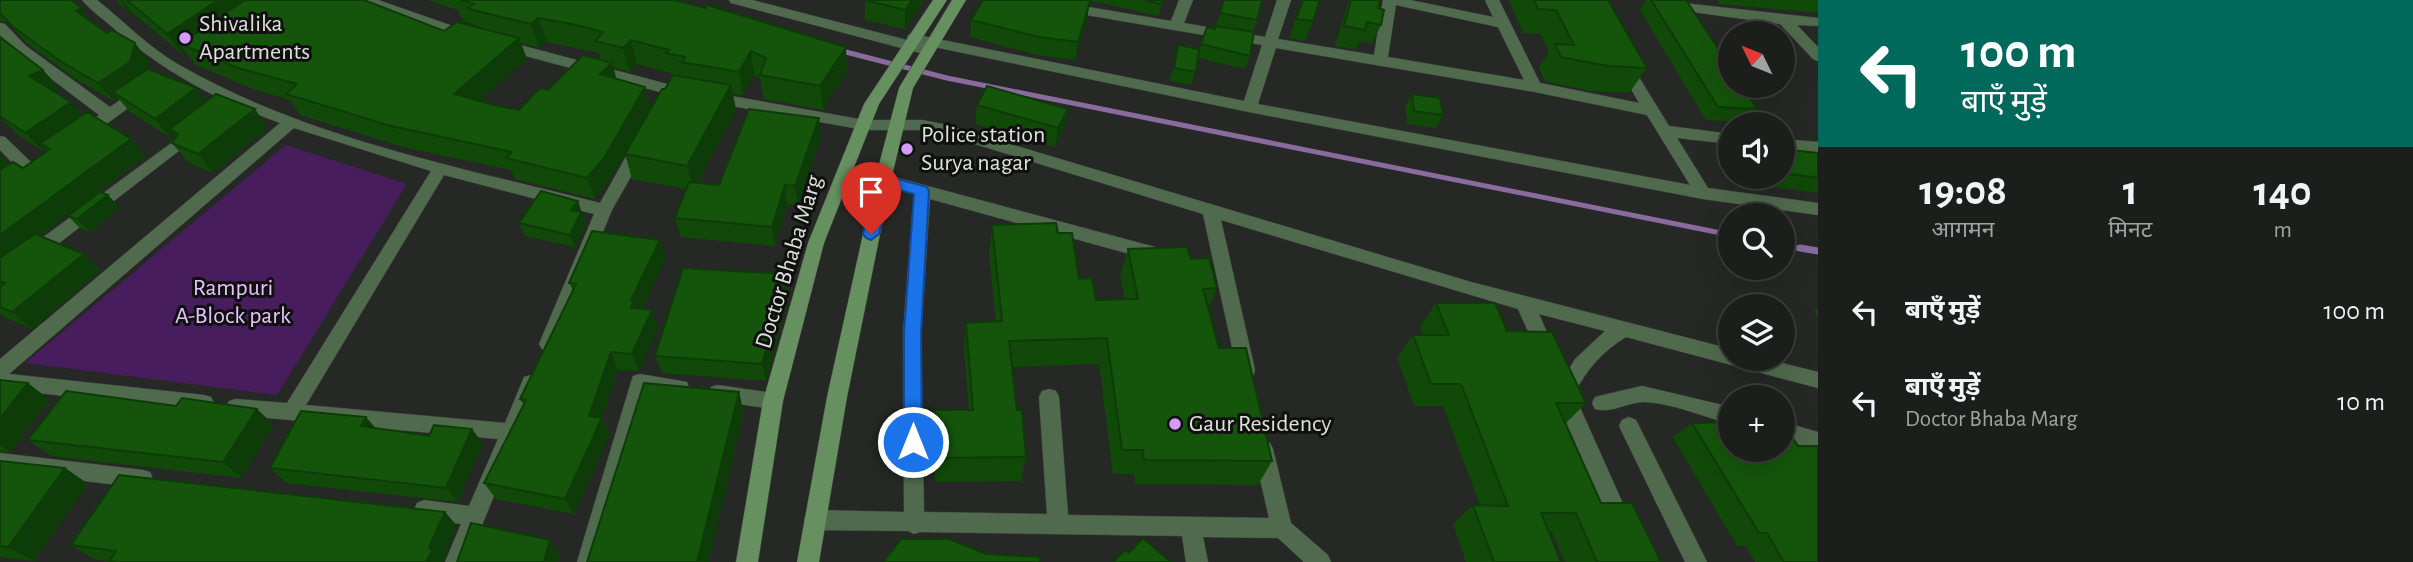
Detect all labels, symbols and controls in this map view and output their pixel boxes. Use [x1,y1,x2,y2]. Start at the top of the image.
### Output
place label: Shivalika Apartments [199,12,310,64]
north arrow [1718,21,1796,98]
map controls [1718,21,1795,462]
icon: left [1846,28,1937,119]
text: 100 m [1961,28,2077,77]
marker: Shivalika Apartments [177,30,193,46]
text: बाएँ मुड़ें [1961,86,2047,118]
button: sound [1718,112,1795,189]
place label: Police station Surya nagar [921,123,1045,175]
marker: Police station Surya nagar [899,141,915,157]
pin [841,162,901,234]
text: 19:08 [1919,170,2007,212]
text: 1 [2123,170,2138,212]
text: 140 [2254,171,2312,213]
street label: Doctor Bhaba Marg [751,172,827,352]
icon: arrive [852,173,890,211]
button: search [1718,203,1795,280]
text: आगमन [1932,219,1995,242]
text: मिनट [2108,219,2152,242]
text: m [2273,219,2292,242]
park label: Rampuri A-Block park [175,276,291,328]
icon: left [1846,293,1884,331]
button: layers [1718,294,1795,371]
text: बाएँ मुड़ें [1905,297,1980,323]
text: 100 m [2324,298,2385,324]
text: बाएँ मुड़ें [1905,374,1980,400]
icon: left [1846,384,1884,422]
button: + [1718,385,1795,462]
text: 10 m [2337,389,2385,415]
position arrow [876,405,950,479]
text: Doctor Bhaba Marg [1905,408,2077,431]
place label: Gaur Residency [1189,412,1332,436]
marker: Gaur Residency [1167,416,1183,432]

